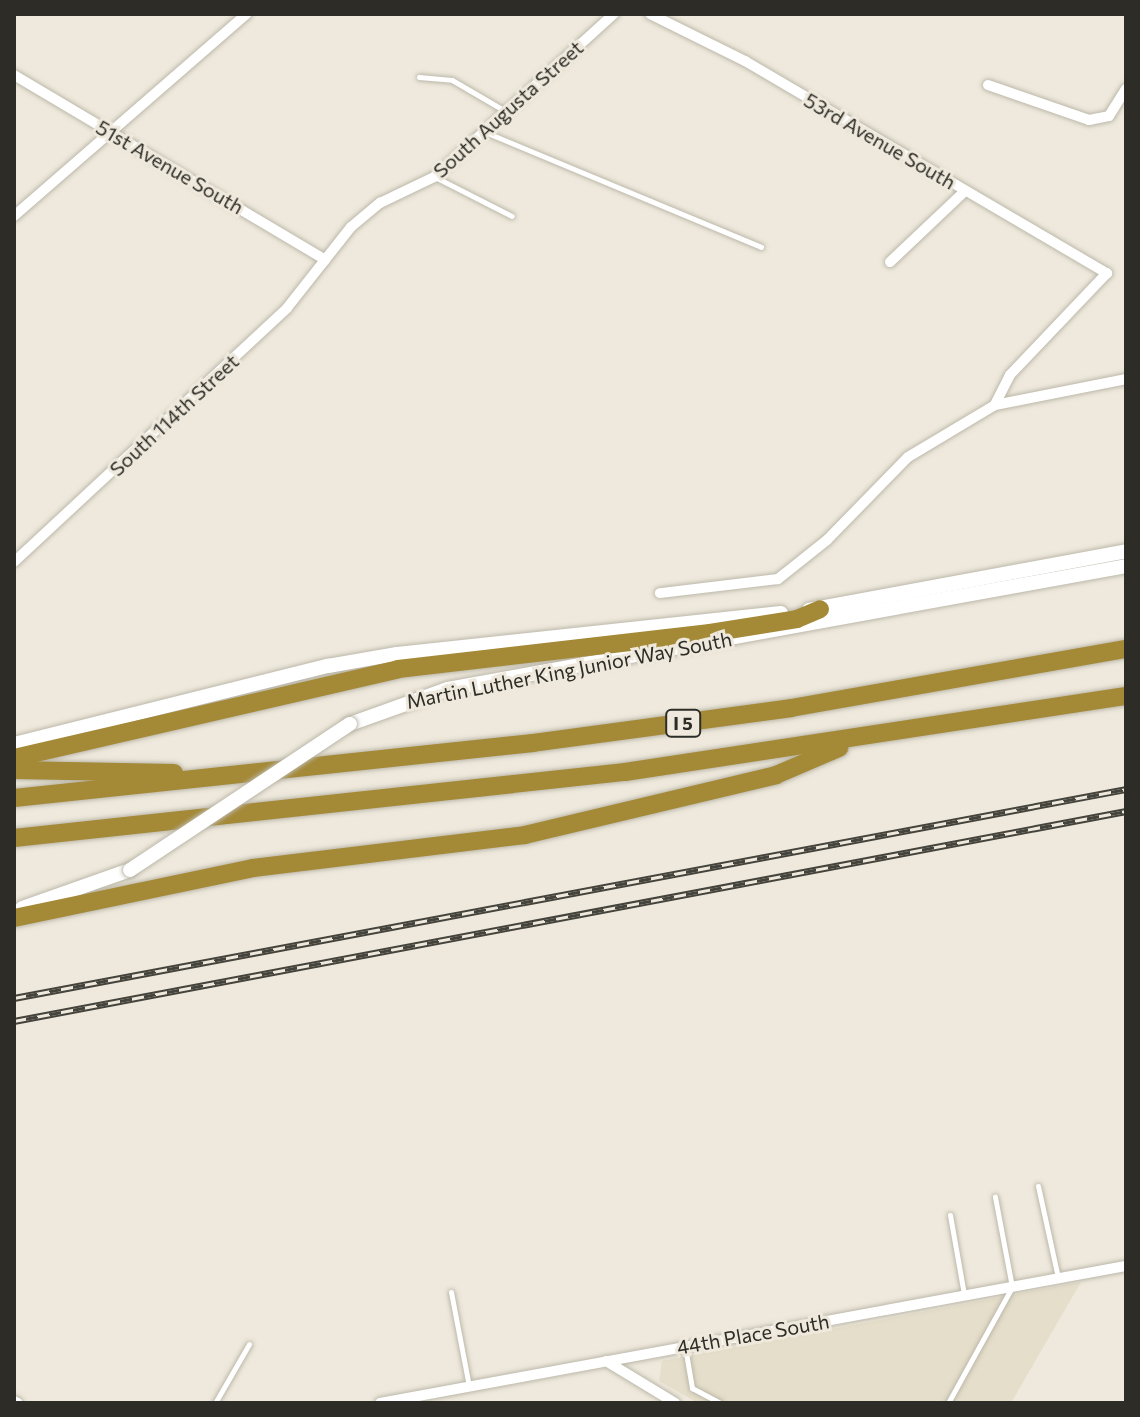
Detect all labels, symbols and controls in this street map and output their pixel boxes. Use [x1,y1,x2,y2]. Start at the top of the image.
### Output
street label: South Augusta Street [428,35,588,183]
street label: 53rd Avenue South [800,88,960,194]
street label: 51st Avenue South [92,115,248,219]
street label: South 114th Street [105,349,243,481]
street label: Martin Luther King Junior Way South [404,627,734,713]
road number: I 5 [665,709,701,737]
street label: 44th Place South [675,1309,831,1359]

